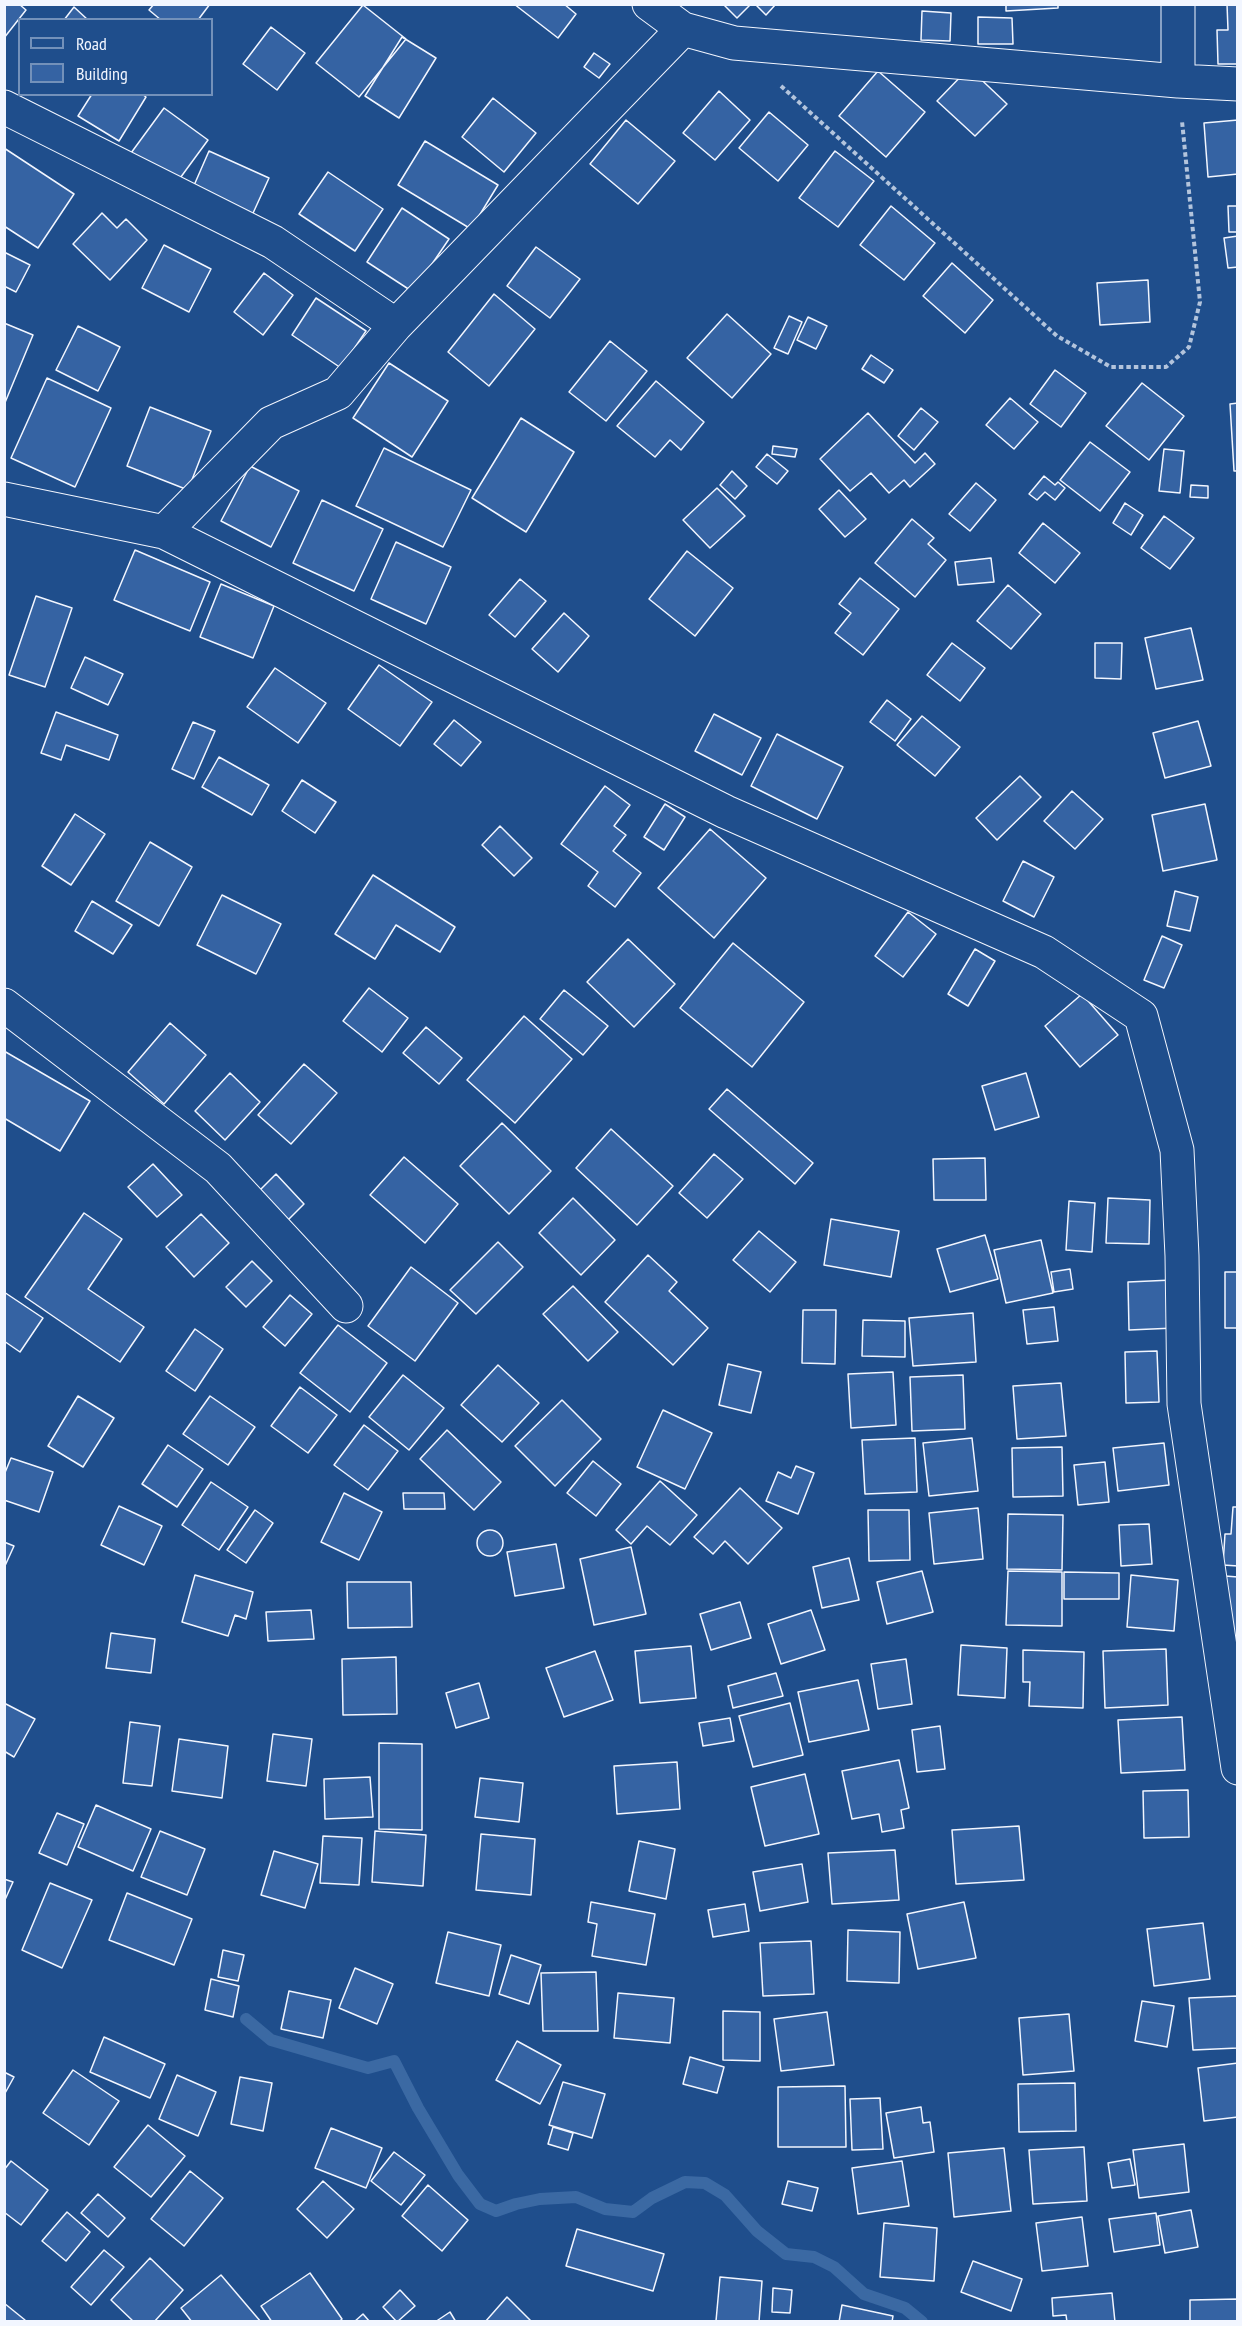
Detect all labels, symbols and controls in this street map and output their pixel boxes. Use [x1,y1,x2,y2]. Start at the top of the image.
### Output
legend [18,18,213,96]
text: Road [76,32,107,55]
text: Building [76,62,128,85]

